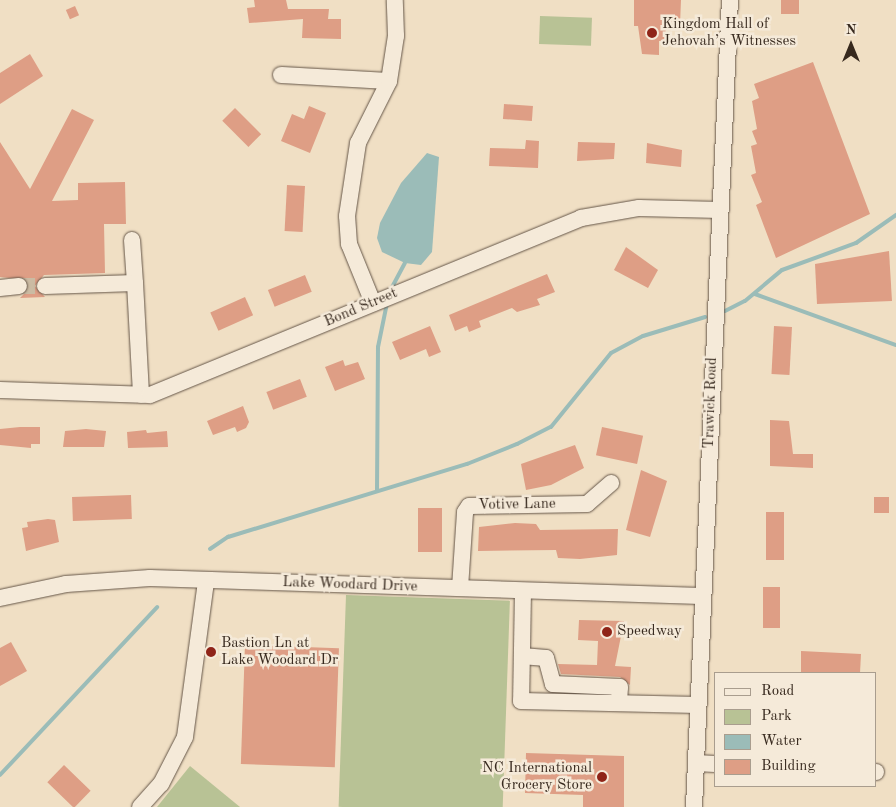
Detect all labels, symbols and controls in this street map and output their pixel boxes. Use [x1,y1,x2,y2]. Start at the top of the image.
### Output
place label: Kingdom Hall of Jehovah’s Witnesses [662,15,796,50]
north arrow [826,20,876,70]
text: N [846,23,856,37]
marker: Kingdom Hall of Jehovah’s Witnesses [646,27,658,39]
street label: Bond Street [322,285,400,331]
street label: Trawick Road [700,357,722,449]
street label: Votive Lane [478,495,556,515]
street label: Lake Woodard Drive [282,574,418,596]
place label: Speedway [617,623,682,641]
marker: Speedway [601,626,613,638]
place label: Bastion Ln at Lake Woodard Dr [221,634,338,669]
marker: Bastion Ln at Lake Woodard Dr [205,646,217,658]
legend [714,672,876,787]
text: Road [761,684,794,699]
text: Park [761,709,792,724]
text: Water [761,734,802,749]
place label: NC International Grocery Store [482,759,592,794]
text: Building [761,759,816,774]
marker: NC International Grocery Store [596,771,608,783]

